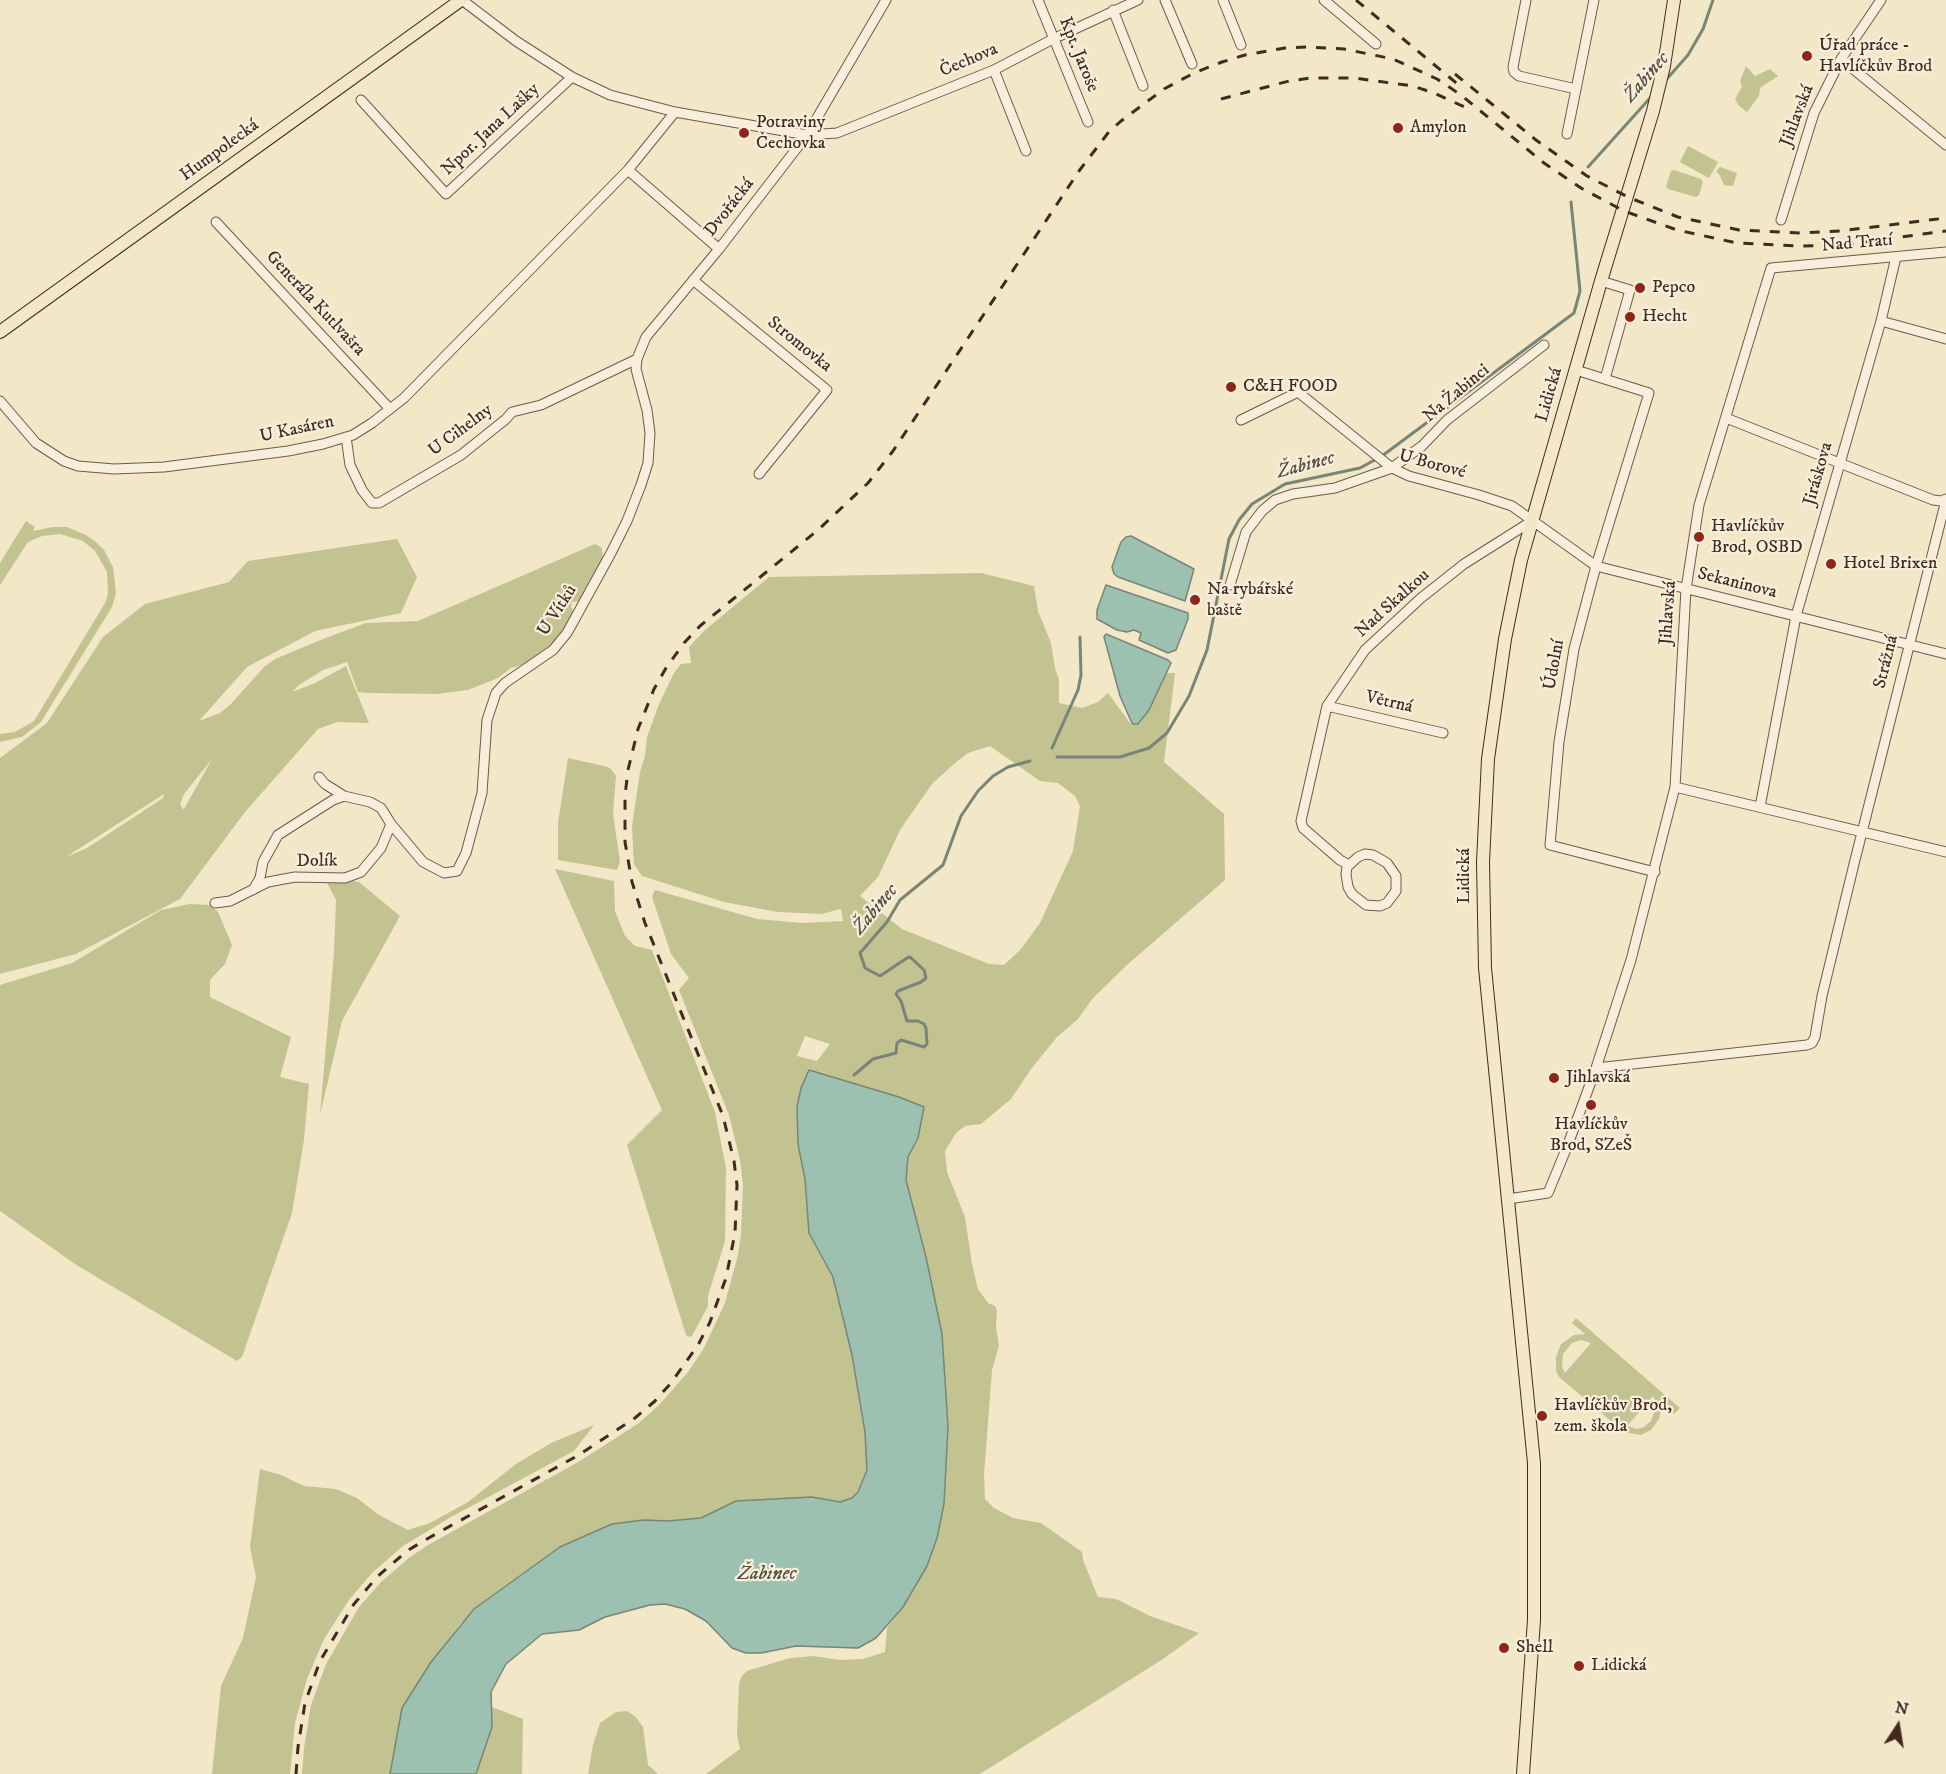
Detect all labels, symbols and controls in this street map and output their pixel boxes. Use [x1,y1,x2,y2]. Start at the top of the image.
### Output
street label: Kpt. Jaroše [1053,14,1103,96]
place label: Úřad práce - Havlíčkův Brod [1819,35,1932,78]
street label: Čechova [937,39,1001,83]
water label: Žabinec [1619,48,1675,108]
marker: Úřad práce - Havlíčkův Brod [1800,49,1814,63]
street label: Npor. Jana Lašky [438,79,544,181]
street label: Jihlavská [1776,82,1820,150]
place label: Potraviny Čechovka [756,112,826,154]
street label: Humpolecká [176,115,264,187]
place label: Amylon [1410,117,1467,139]
marker: Amylon [1391,121,1405,135]
marker: Potraviny Čechovka [737,126,751,140]
street label: Dvořácká [700,174,760,242]
street label: Nad Tratí [1821,230,1893,258]
street label: Generála Kutlvašra [261,247,369,361]
place label: Pepco [1652,277,1695,299]
marker: Pepco [1633,281,1647,295]
place label: Hecht [1642,306,1687,328]
marker: Hecht [1623,310,1637,324]
street label: Stromovka [762,312,836,378]
street label: Na Žabinci [1419,360,1495,428]
street label: Lidická [1532,365,1568,425]
place label: C&H FOOD [1243,376,1338,398]
marker: C&H FOOD [1224,380,1238,394]
street label: U Cihelny [425,400,497,462]
street label: U Kasáren [258,412,336,448]
street label: Jiráskova [1800,440,1838,508]
street label: U Borové [1396,446,1468,484]
water label: Žabinec [1275,447,1337,485]
place label: Havlíčkův Brod, OSBD [1711,516,1803,558]
marker: Havlíčkův Brod, OSBD [1692,530,1706,544]
place label: Hotel Brixen [1843,553,1937,575]
marker: Hotel Brixen [1824,557,1838,571]
street label: Sekaninova [1695,564,1779,604]
street label: Nad Skalkou [1351,565,1435,643]
place label: Na rybářské baště [1207,579,1293,622]
street label: Jihlavská [1656,580,1682,646]
street label: U Vítků [534,581,582,641]
marker: Na rybářské baště [1188,593,1202,607]
street label: Strážná [1870,633,1904,691]
street label: Údolní [1540,638,1570,692]
street label: Větrná [1363,687,1415,719]
street label: Lidická [1454,848,1476,904]
street label: Dolík [296,851,338,873]
water label: Žabinec [848,880,904,940]
place label: Jihlavská [1566,1067,1630,1089]
marker: Jihlavská [1547,1071,1561,1085]
marker: Havlíčkův Brod, SZeŠ [1584,1098,1598,1112]
place label: Havlíčkův Brod, SZeŠ [1550,1114,1632,1156]
place label: Havlíčkův Brod, zem. škola [1554,1395,1672,1438]
marker: Havlíčkův Brod, zem. škola [1535,1409,1549,1423]
water label: Žabinec [738,1563,796,1587]
place label: Shell [1516,1637,1553,1659]
marker: Shell [1497,1641,1511,1655]
place label: Lidická [1591,1655,1647,1677]
marker: Lidická [1572,1659,1586,1673]
north arrow [1868,1696,1928,1756]
text: N [1893,1697,1910,1720]

